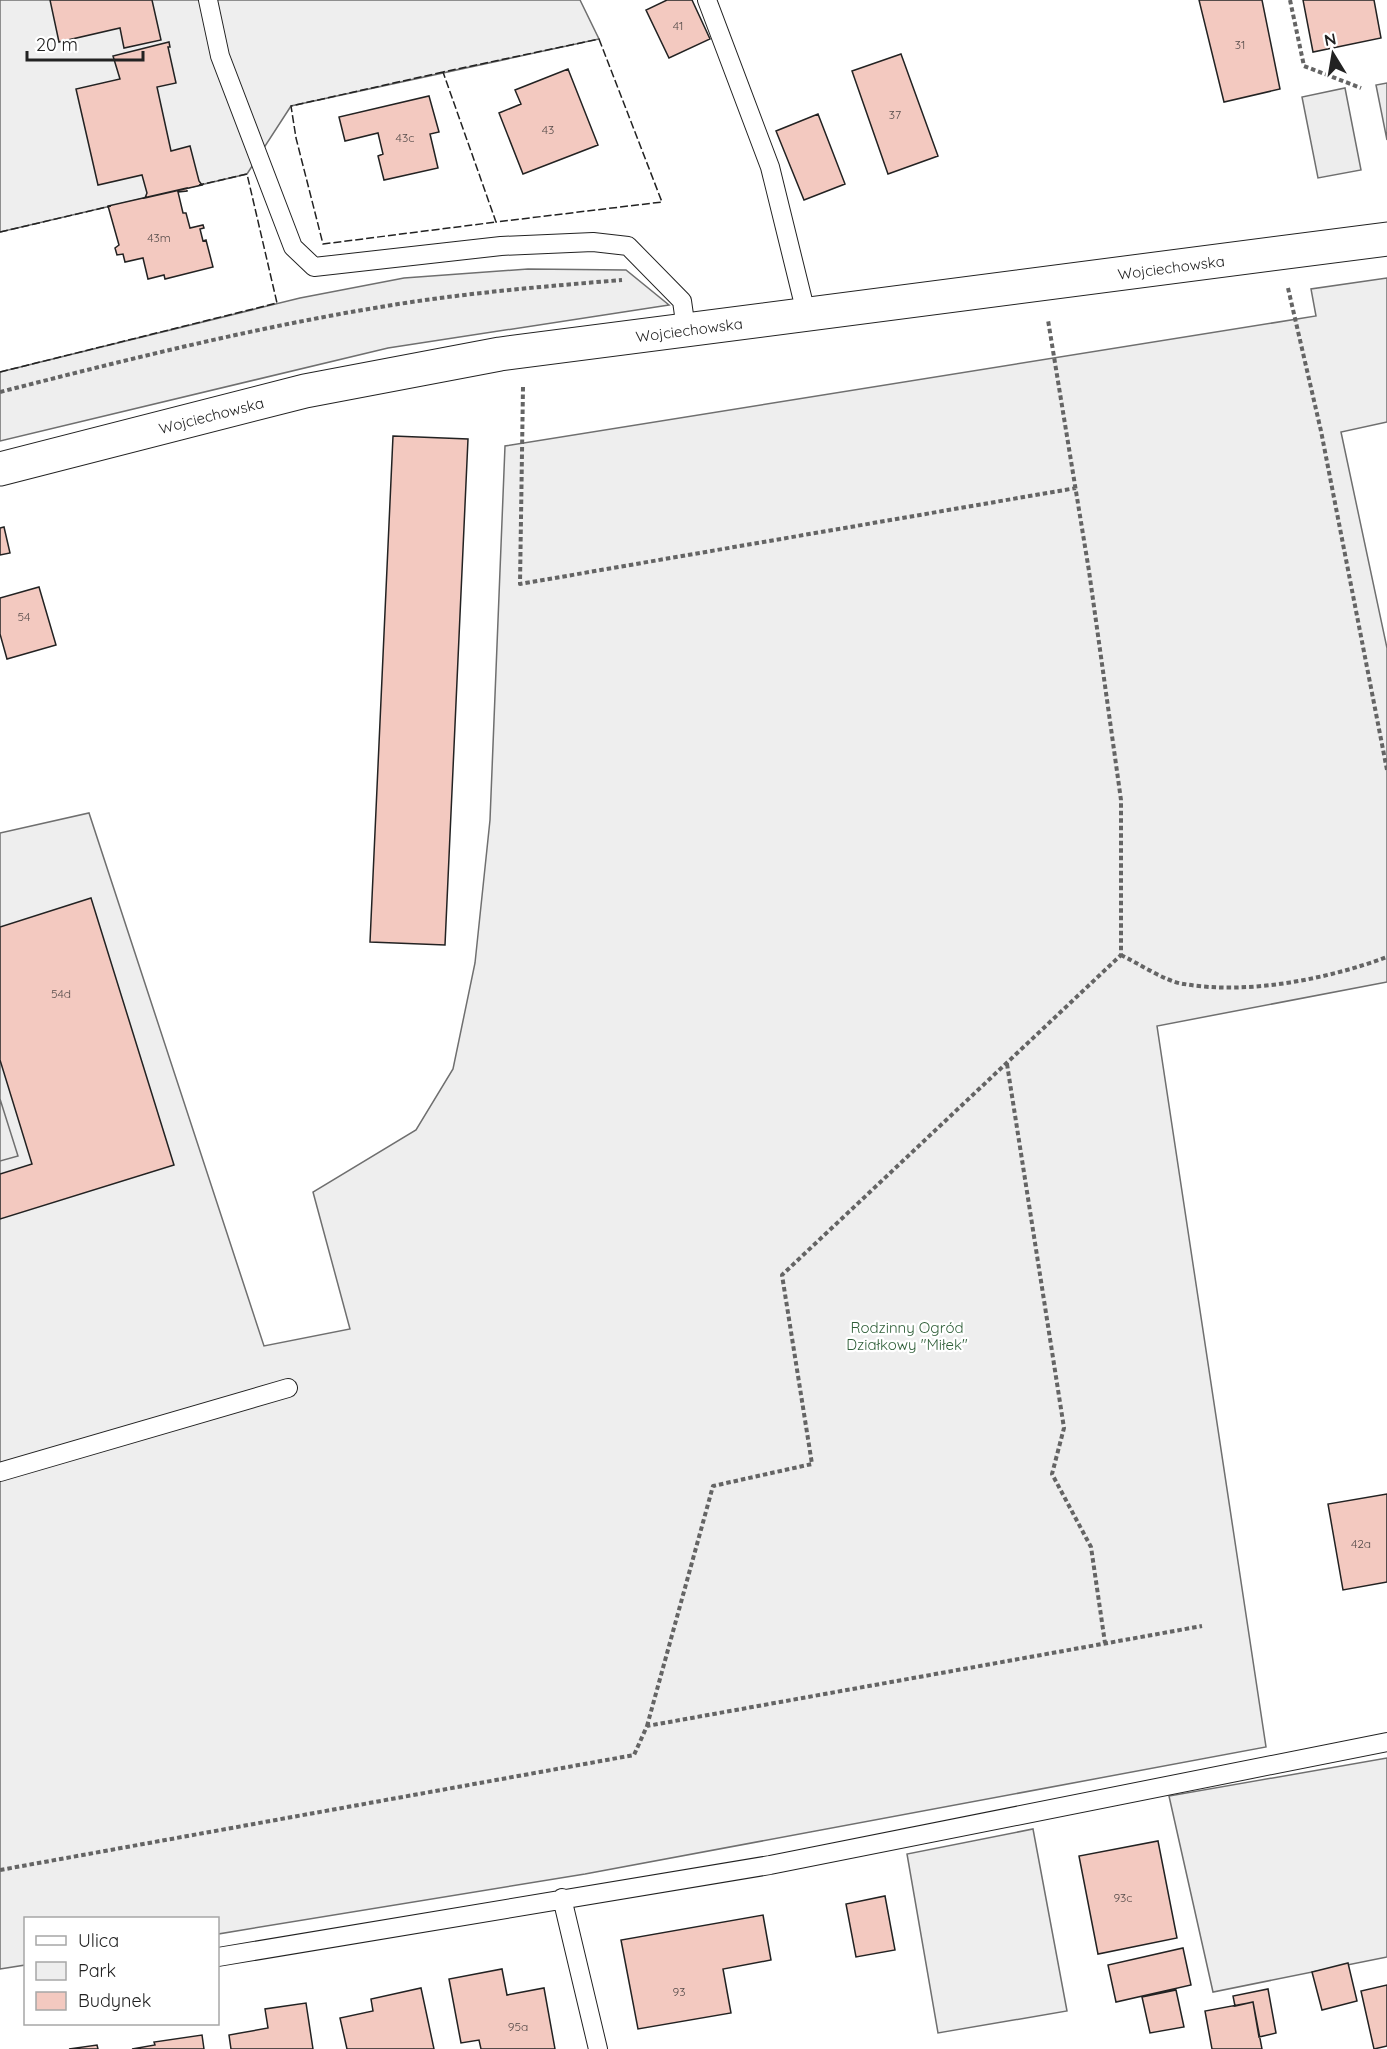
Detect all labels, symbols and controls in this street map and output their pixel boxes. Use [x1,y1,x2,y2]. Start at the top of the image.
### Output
house number: 41 [673,18,683,33]
scale bar [27,24,142,62]
north arrow [1303,24,1363,84]
text: N [1322,28,1338,50]
text: 20 m [36,33,78,56]
house number: 31 [1235,37,1245,52]
house number: 37 [889,107,901,122]
house number: 43 [542,122,554,137]
house number: 43c [396,130,414,145]
house number: 43m [147,230,171,245]
street label: Wojciechowska [1117,251,1226,283]
street label: Wojciechowska [635,313,744,346]
street label: Wojciechowska [157,392,266,438]
house number: 54 [18,609,30,624]
house number: 54d [51,986,71,1001]
park label: Rodzinny Ogród Działkowy "Miłek" [846,1318,968,1354]
house number: 42a [1351,1536,1371,1551]
house number: 93c [1113,1890,1133,1905]
legend [24,1917,219,2025]
text: Ulica [78,1929,119,1952]
text: Park [78,1959,116,1982]
house number: 93 [673,1984,685,1999]
text: Budynek [78,1989,151,2012]
house number: 95a [508,2019,528,2034]

